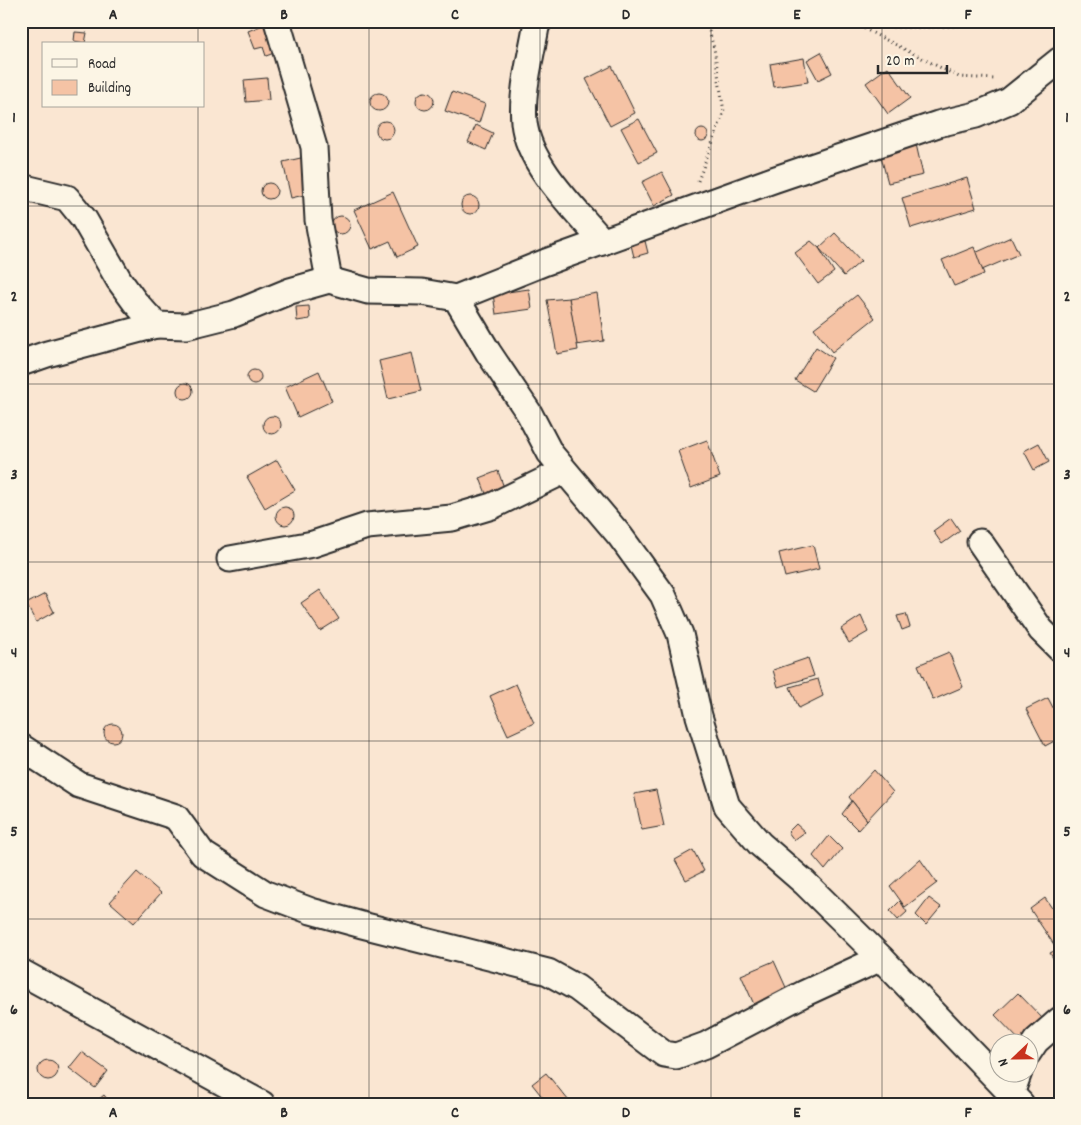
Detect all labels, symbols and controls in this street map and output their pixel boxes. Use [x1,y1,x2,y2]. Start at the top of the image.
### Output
text: A [109,4,118,27]
text: B [280,4,288,27]
text: C [451,4,459,27]
text: D [622,4,631,27]
text: E [793,4,801,27]
text: F [964,4,972,27]
legend [42,42,205,108]
scale bar [878,42,947,74]
text: 20 m [886,51,914,73]
text: Road [88,54,116,76]
text: Building [88,78,131,100]
text: 1 [12,107,16,130]
text: 1 [1065,107,1069,130]
text: 2 [11,286,18,309]
text: 2 [1064,286,1071,309]
text: 3 [10,464,18,487]
text: 3 [1063,464,1071,487]
text: 4 [11,642,17,665]
text: 4 [1064,642,1070,665]
text: 5 [10,821,18,844]
text: 5 [1063,821,1071,844]
text: 6 [10,999,18,1022]
text: 6 [1063,999,1071,1022]
north arrow [988,1032,1038,1082]
text: N [993,1055,1014,1069]
text: A [109,1102,118,1125]
text: B [280,1102,288,1125]
text: C [451,1102,459,1125]
text: D [622,1102,631,1125]
text: E [793,1102,801,1125]
text: F [964,1102,972,1125]

